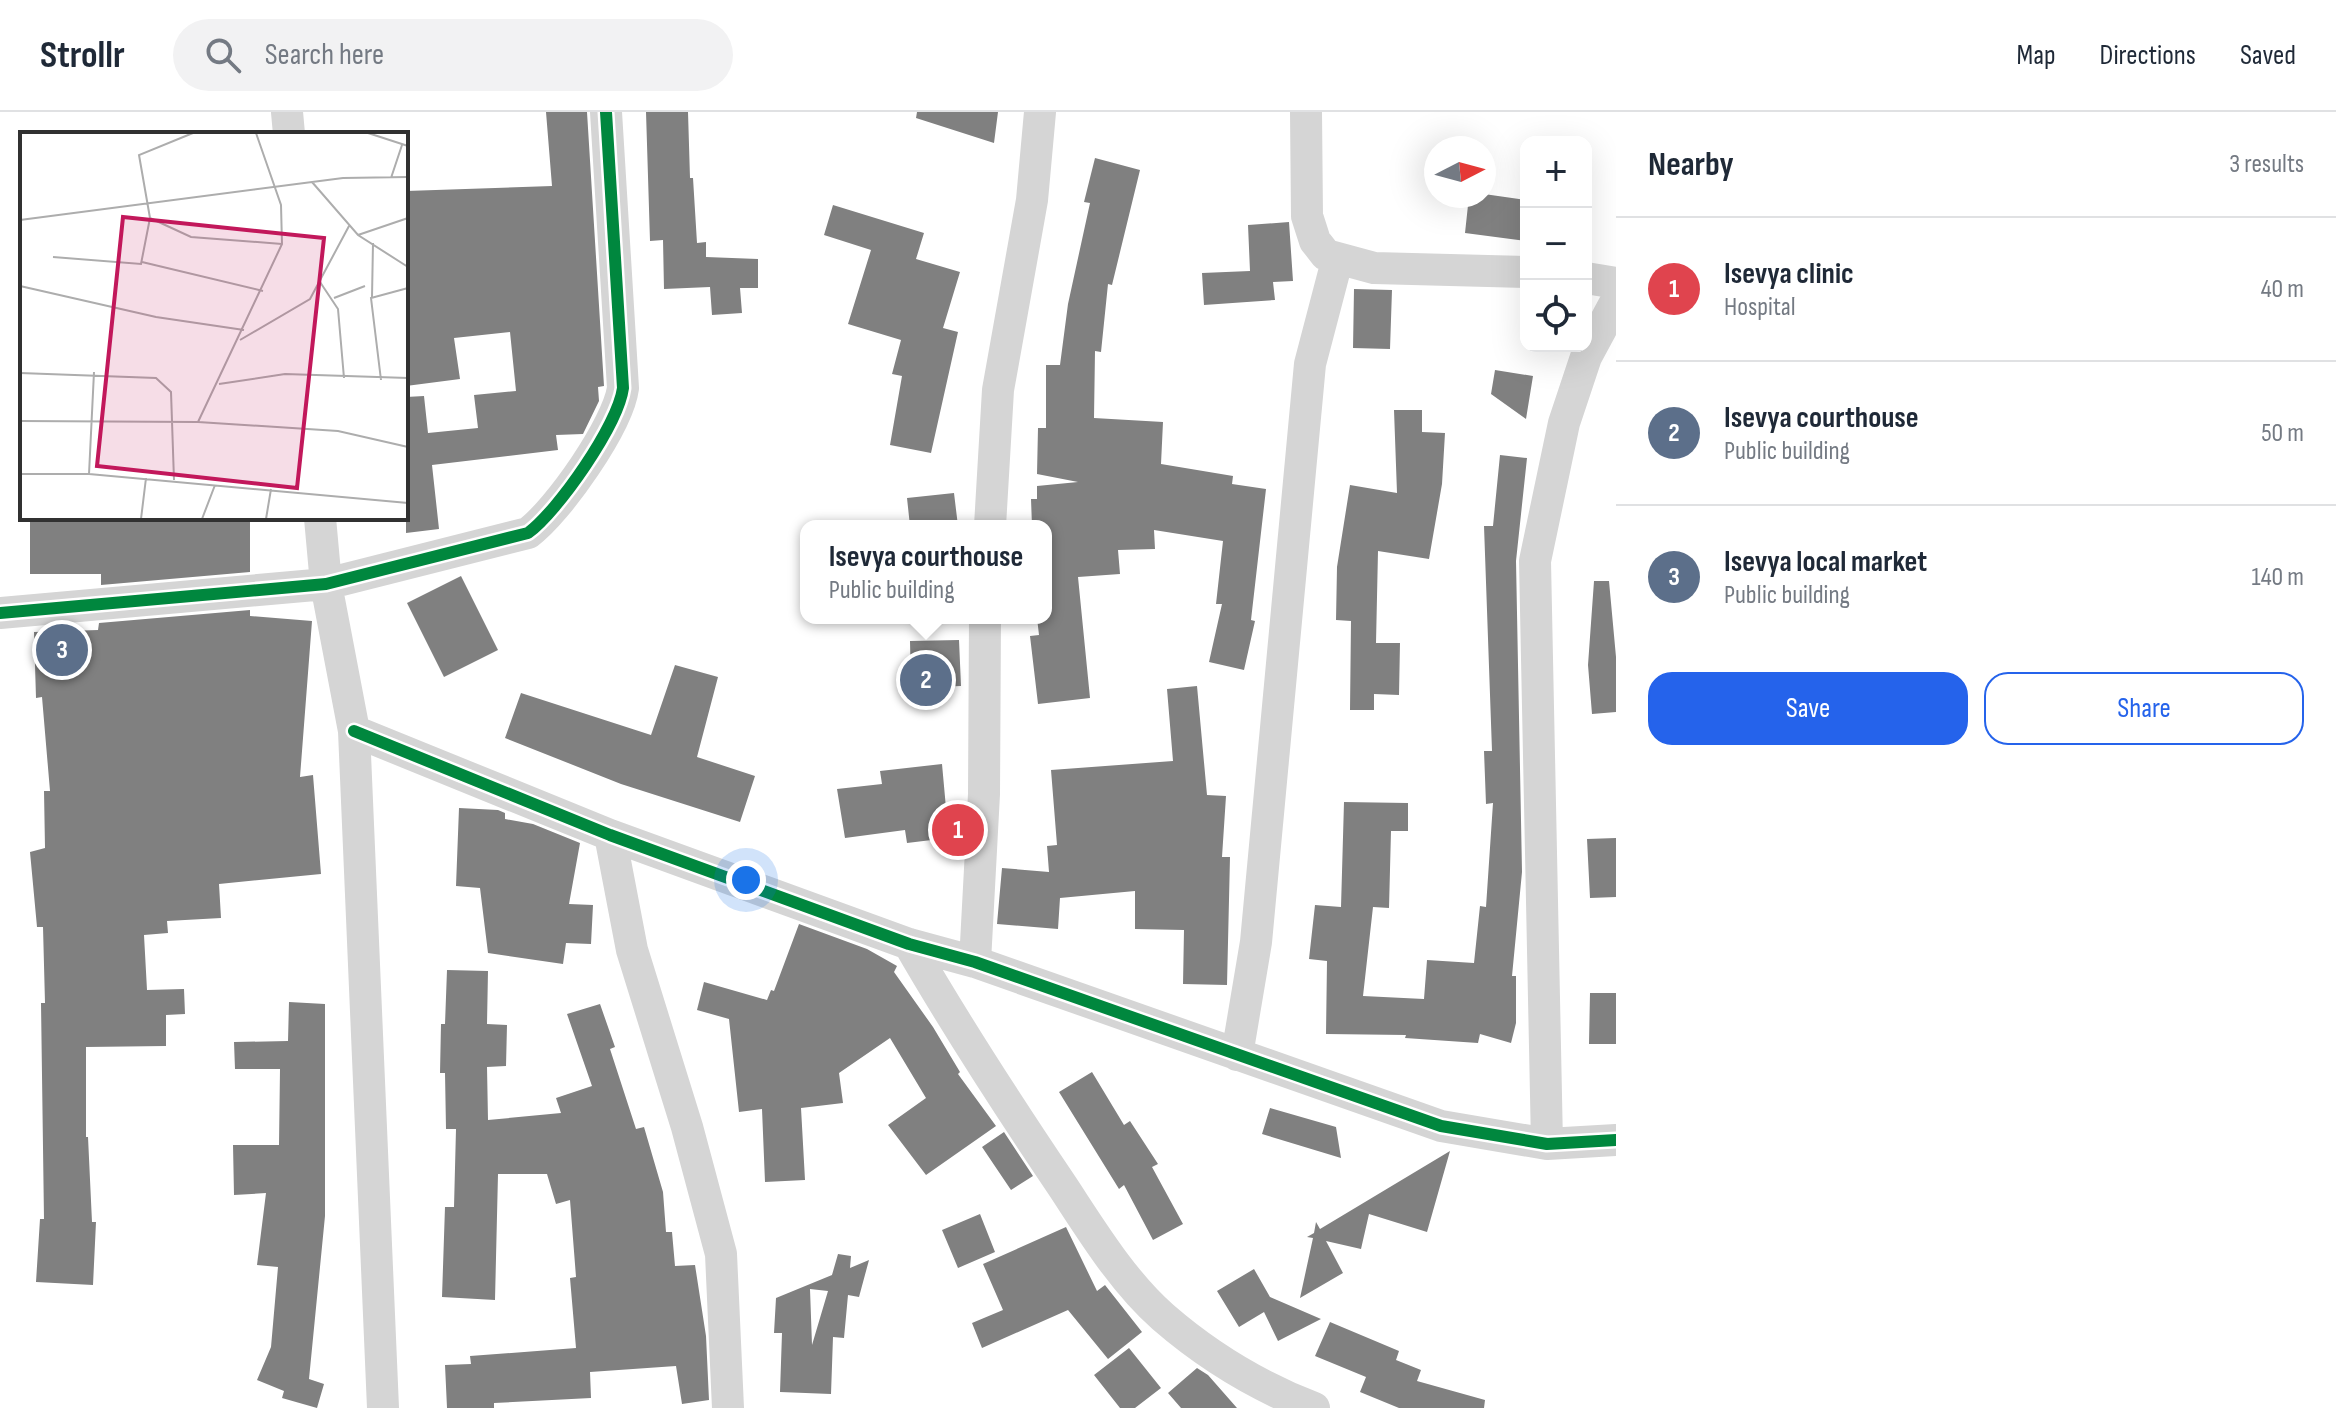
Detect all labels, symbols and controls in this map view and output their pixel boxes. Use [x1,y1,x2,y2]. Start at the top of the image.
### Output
search box [173,19,733,91]
text: Strollr [40,33,125,78]
icon: search [201,33,245,77]
text: Search here [265,37,384,73]
text: Map [2017,39,2056,72]
text: Directions [2100,39,2196,72]
text: Saved [2240,39,2296,72]
inset map [20,132,408,520]
north arrow [1424,136,1496,208]
map controls [1520,136,1592,352]
button: + [1520,136,1592,208]
text: Nearby [1648,144,1734,185]
text: 3 results [2229,149,2304,180]
button: − [1520,208,1592,280]
text: Isevya clinic [1724,256,1854,292]
text: 1 [1669,274,1679,305]
text: 40 m [2261,274,2304,305]
button: locate [1520,280,1592,352]
text: Hospital [1724,292,1796,323]
text: Isevya courthouse [1724,400,1919,436]
text: 2 [1668,418,1680,449]
text: 50 m [2261,418,2304,449]
text: Public building [1724,436,1850,467]
popup [800,520,1052,624]
text: Isevya courthouse [829,539,1023,575]
text: Isevya local market [1724,544,1927,580]
text: 3 [1668,562,1680,593]
text: 140 m [2252,562,2304,593]
text: Public building [829,575,955,606]
text: Public building [1724,580,1850,611]
pin: 3 [36,620,88,680]
pin: 2 [900,650,952,710]
button: Save [1648,672,1968,745]
button: Share [1984,672,2304,745]
pin: 1 [932,800,984,860]
your location [726,860,766,900]

